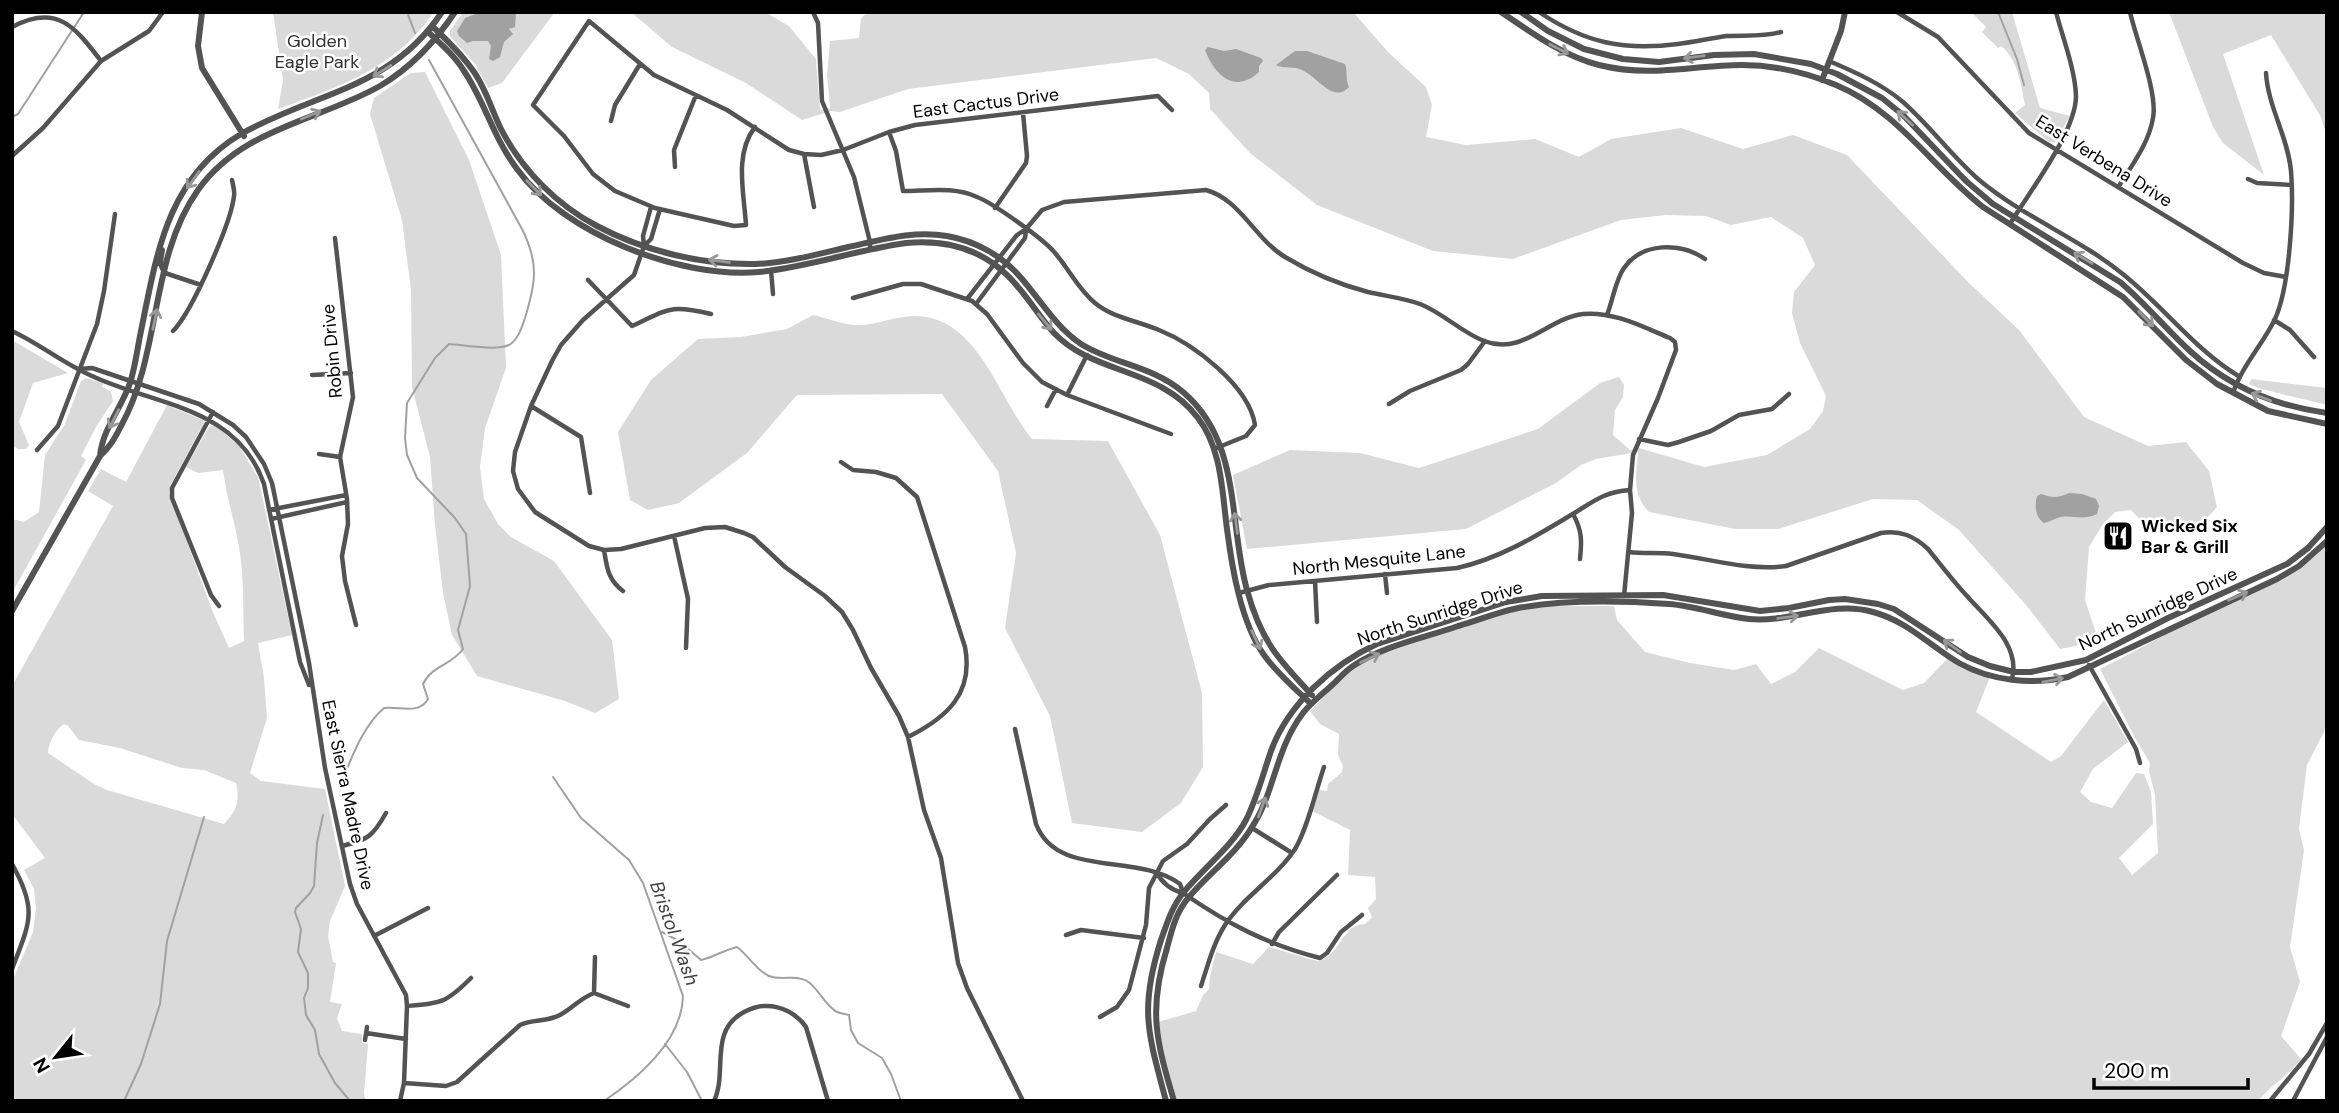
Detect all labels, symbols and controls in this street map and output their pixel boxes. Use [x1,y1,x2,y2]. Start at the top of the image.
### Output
park label: Golden Eagle Park [275,29,359,74]
one-way arrow [1548,42,1569,56]
one-way arrow [1684,51,1706,64]
one-way arrow [372,65,392,79]
street label: East Cactus Drive [912,82,1060,124]
one-way arrow [299,108,321,121]
street label: East Verbena Drive [2031,109,2177,213]
one-way arrow [1897,110,1914,127]
one-way arrow [185,170,200,188]
one-way arrow [525,179,542,196]
one-way arrow [2073,251,2093,265]
one-way arrow [708,255,731,268]
street label: Robin Drive [316,303,348,399]
one-way arrow [149,308,163,331]
one-way arrow [2138,310,2155,327]
one-way arrow [1037,312,1053,330]
one-way arrow [2250,389,2272,402]
one-way arrow [106,408,120,428]
one-way arrow [1229,513,1242,535]
place label: Wicked Six Bar & Grill [2141,514,2238,559]
restaurant icon: Wicked Six Bar & Grill [2101,519,2135,553]
street label: North Mesquite Lane [1291,539,1467,581]
street label: North Sunridge Drive [2075,562,2241,656]
street label: North Sunridge Drive [1354,575,1526,651]
one-way arrow [2227,589,2248,602]
one-way arrow [1776,610,1799,623]
one-way arrow [1250,629,1263,650]
one-way arrow [1942,639,1962,653]
one-way arrow [1359,651,1380,664]
one-way arrow [2041,673,2064,686]
street label: East Sierra Madre Drive [316,698,380,892]
one-way arrow [1256,796,1269,818]
water label: Bristol Wash [644,878,705,989]
north arrow [21,1022,91,1092]
scale bar [2094,1046,2248,1090]
text: N [27,1053,56,1078]
text: 200 m [2104,1057,2169,1085]

